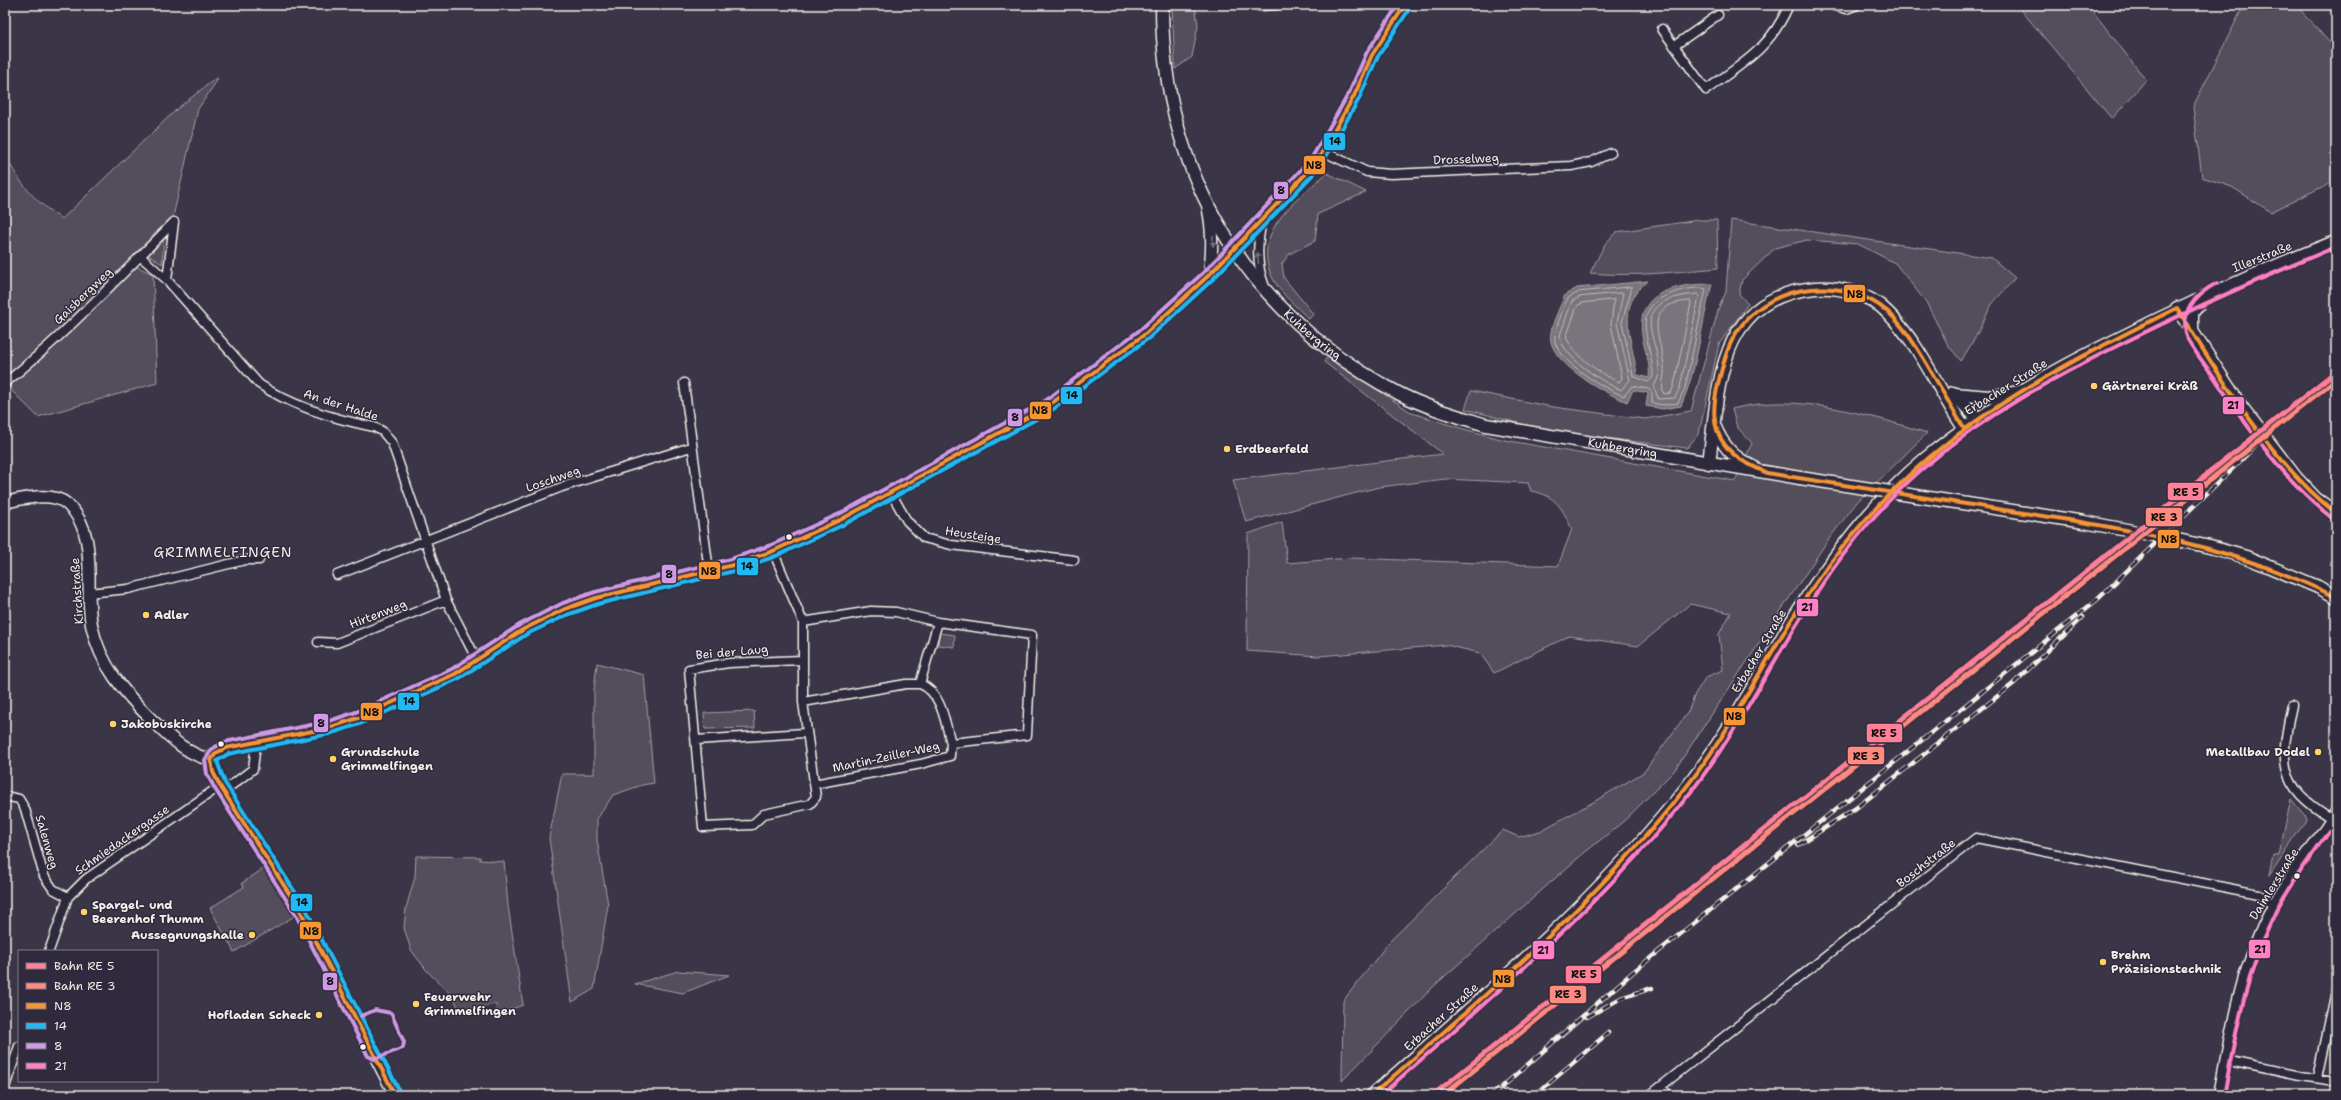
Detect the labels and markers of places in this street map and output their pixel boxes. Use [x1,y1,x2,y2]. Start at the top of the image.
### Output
place label: Gärtnerei Kräß [2102,378,2198,394]
marker: Gärtnerei Kräß [2089,381,2099,391]
place label: Erdbeerfeld [1235,441,1309,457]
marker: Erdbeerfeld [1222,444,1232,454]
unlabelled marker [784,532,794,542]
place label: Adler [154,607,189,623]
marker: Adler [141,610,151,620]
place label: Jakobuskirche [121,716,212,732]
marker: Jakobuskirche [108,719,118,729]
unlabelled marker [216,739,226,749]
place label: Grundschule Grimmelfingen [341,744,433,774]
place label: Metallbau Dodel [2206,744,2310,760]
marker: Metallbau Dodel [2313,747,2323,757]
marker: Grundschule Grimmelfingen [328,754,338,764]
unlabelled marker [2292,871,2302,881]
place label: Spargel- und Beerenhof Thumm [92,897,204,927]
marker: Spargel- und Beerenhof Thumm [79,907,89,917]
place label: Aussegnungshalle [131,927,244,943]
marker: Aussegnungshalle [247,930,257,940]
place label: Brehm Präzisionstechnik [2111,947,2222,977]
marker: Brehm Präzisionstechnik [2098,957,2108,967]
place label: Feuerwehr Grimmelfingen [424,989,516,1019]
marker: Feuerwehr Grimmelfingen [411,999,421,1009]
place label: Hofladen Scheck [208,1007,311,1023]
marker: Hofladen Scheck [314,1010,324,1020]
unlabelled marker [358,1042,368,1052]

